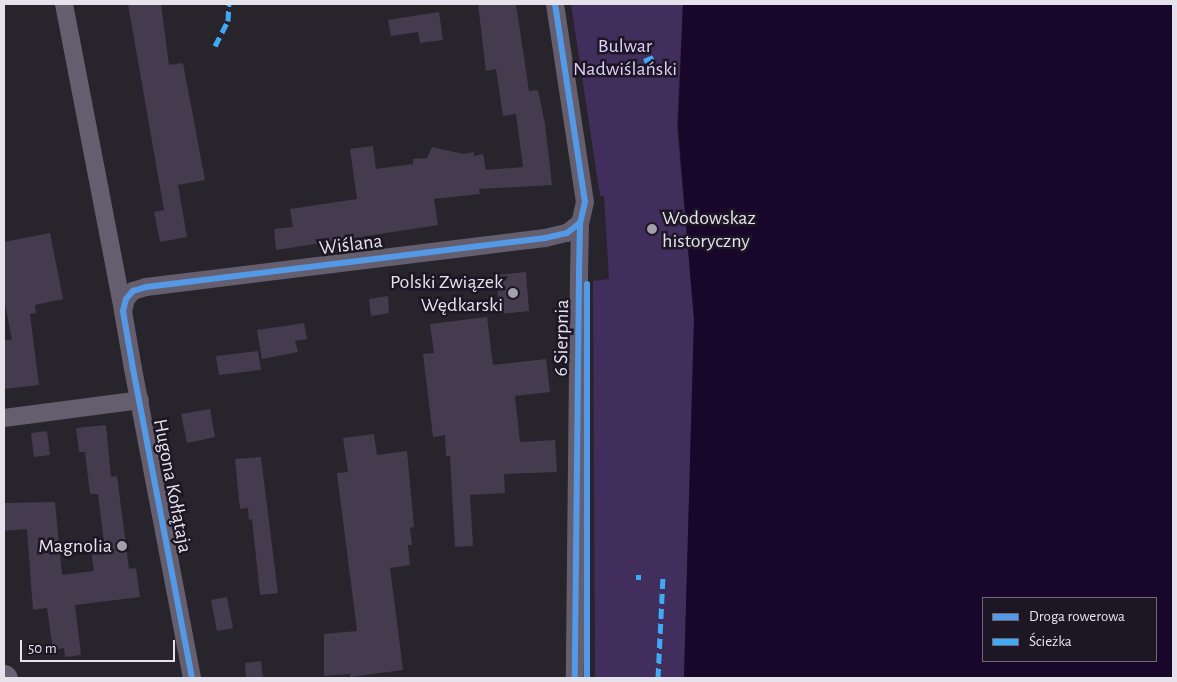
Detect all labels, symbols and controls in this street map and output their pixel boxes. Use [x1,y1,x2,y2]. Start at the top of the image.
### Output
park label: Bulwar Nadwiślański [573,34,677,81]
place label: Wodowskaz historyczny [662,206,756,253]
marker: Wodowskaz historyczny [646,223,658,235]
street label: Wiślana [318,229,384,261]
place label: Polski Związek Wędkarski [390,270,503,317]
marker: Polski Związek Wędkarski [507,287,519,299]
street label: 6 Sierpnia [549,299,575,377]
street label: Hugona Kołłątaja [147,417,197,555]
place label: Magnolia [38,534,112,558]
marker: Magnolia [116,540,128,552]
legend [982,597,1157,662]
text: Droga rowerowa [1029,609,1125,624]
scale bar [22,630,178,662]
text: Ścieżka [1029,634,1072,649]
text: 50 m [28,641,57,656]

